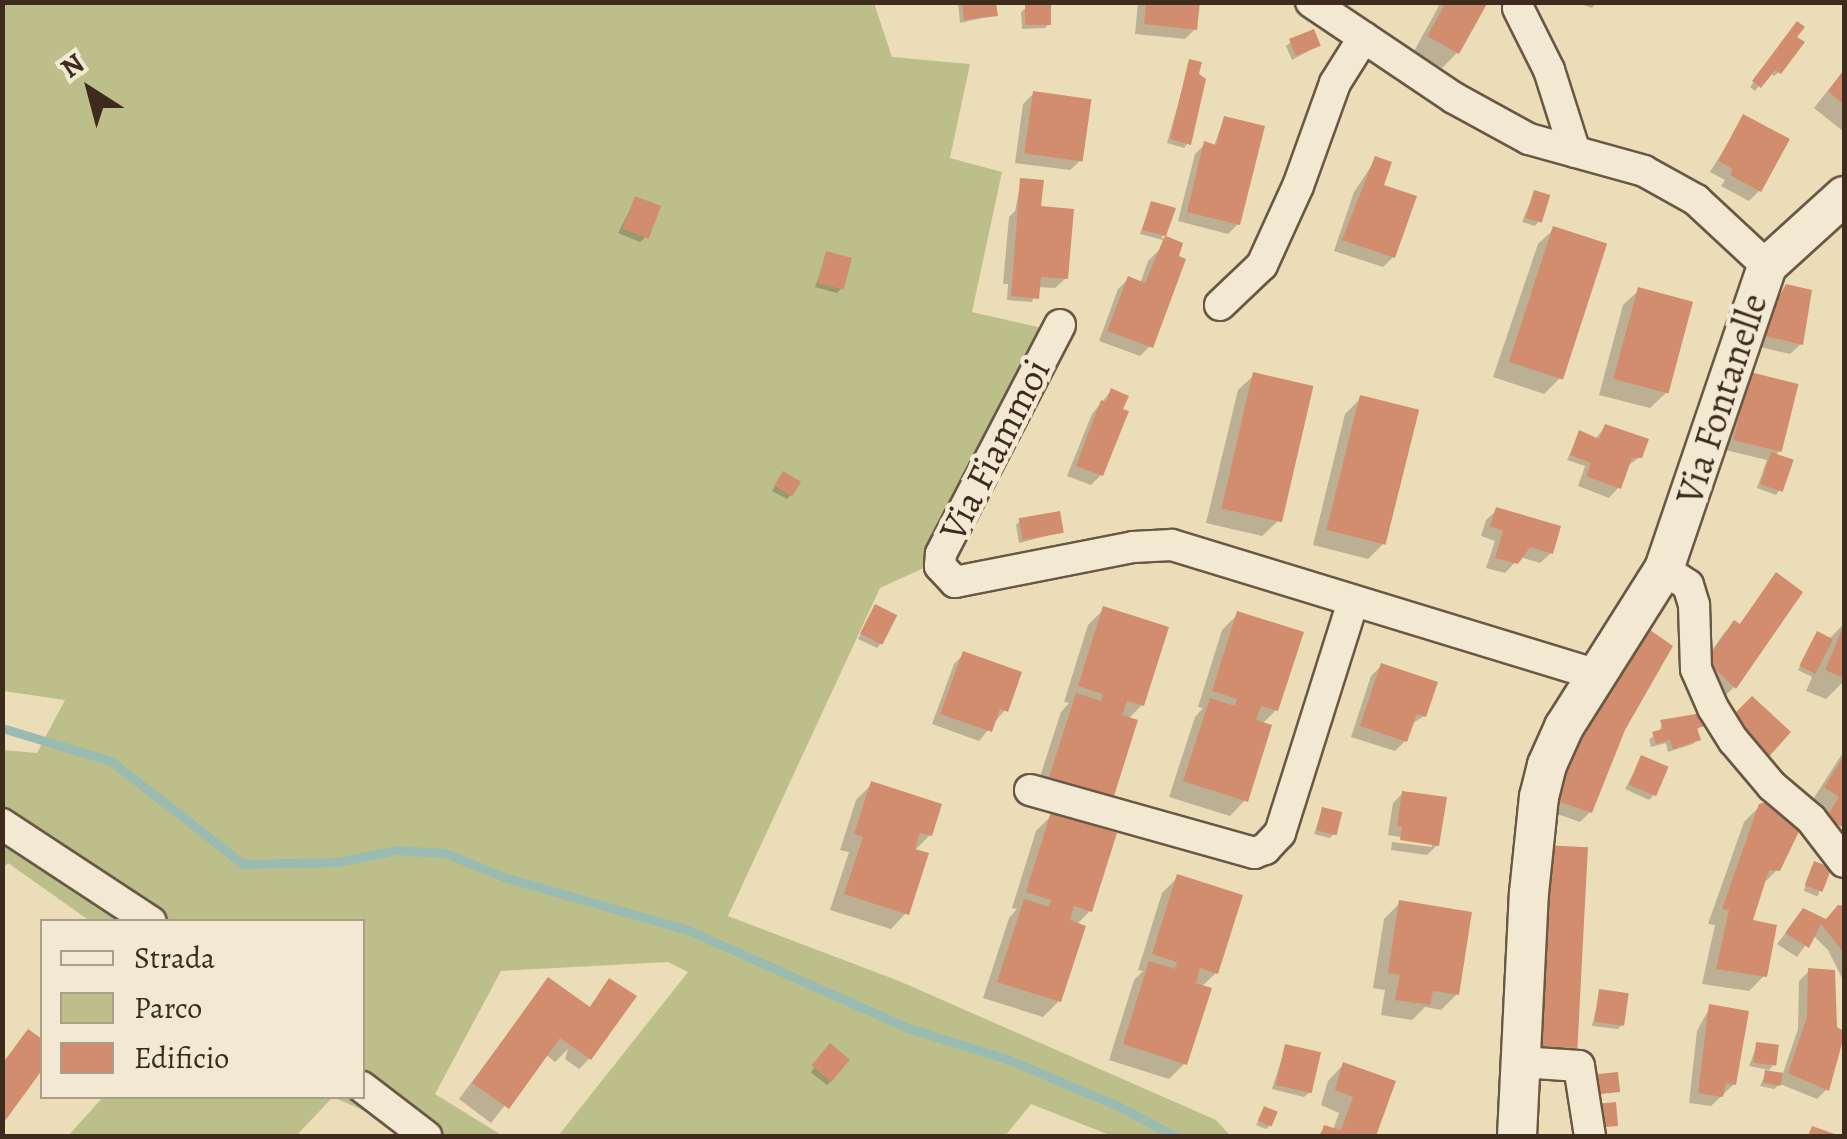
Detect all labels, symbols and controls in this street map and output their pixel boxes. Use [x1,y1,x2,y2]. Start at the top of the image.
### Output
north arrow [40,40,140,140]
text: N [53,44,92,87]
street label: Via Fontanelle [1667,288,1777,510]
street label: Via Fiammoi [930,352,1060,548]
legend [40,919,365,1099]
text: Strada [134,938,215,978]
text: Parco [134,988,202,1028]
text: Edificio [134,1038,229,1078]

